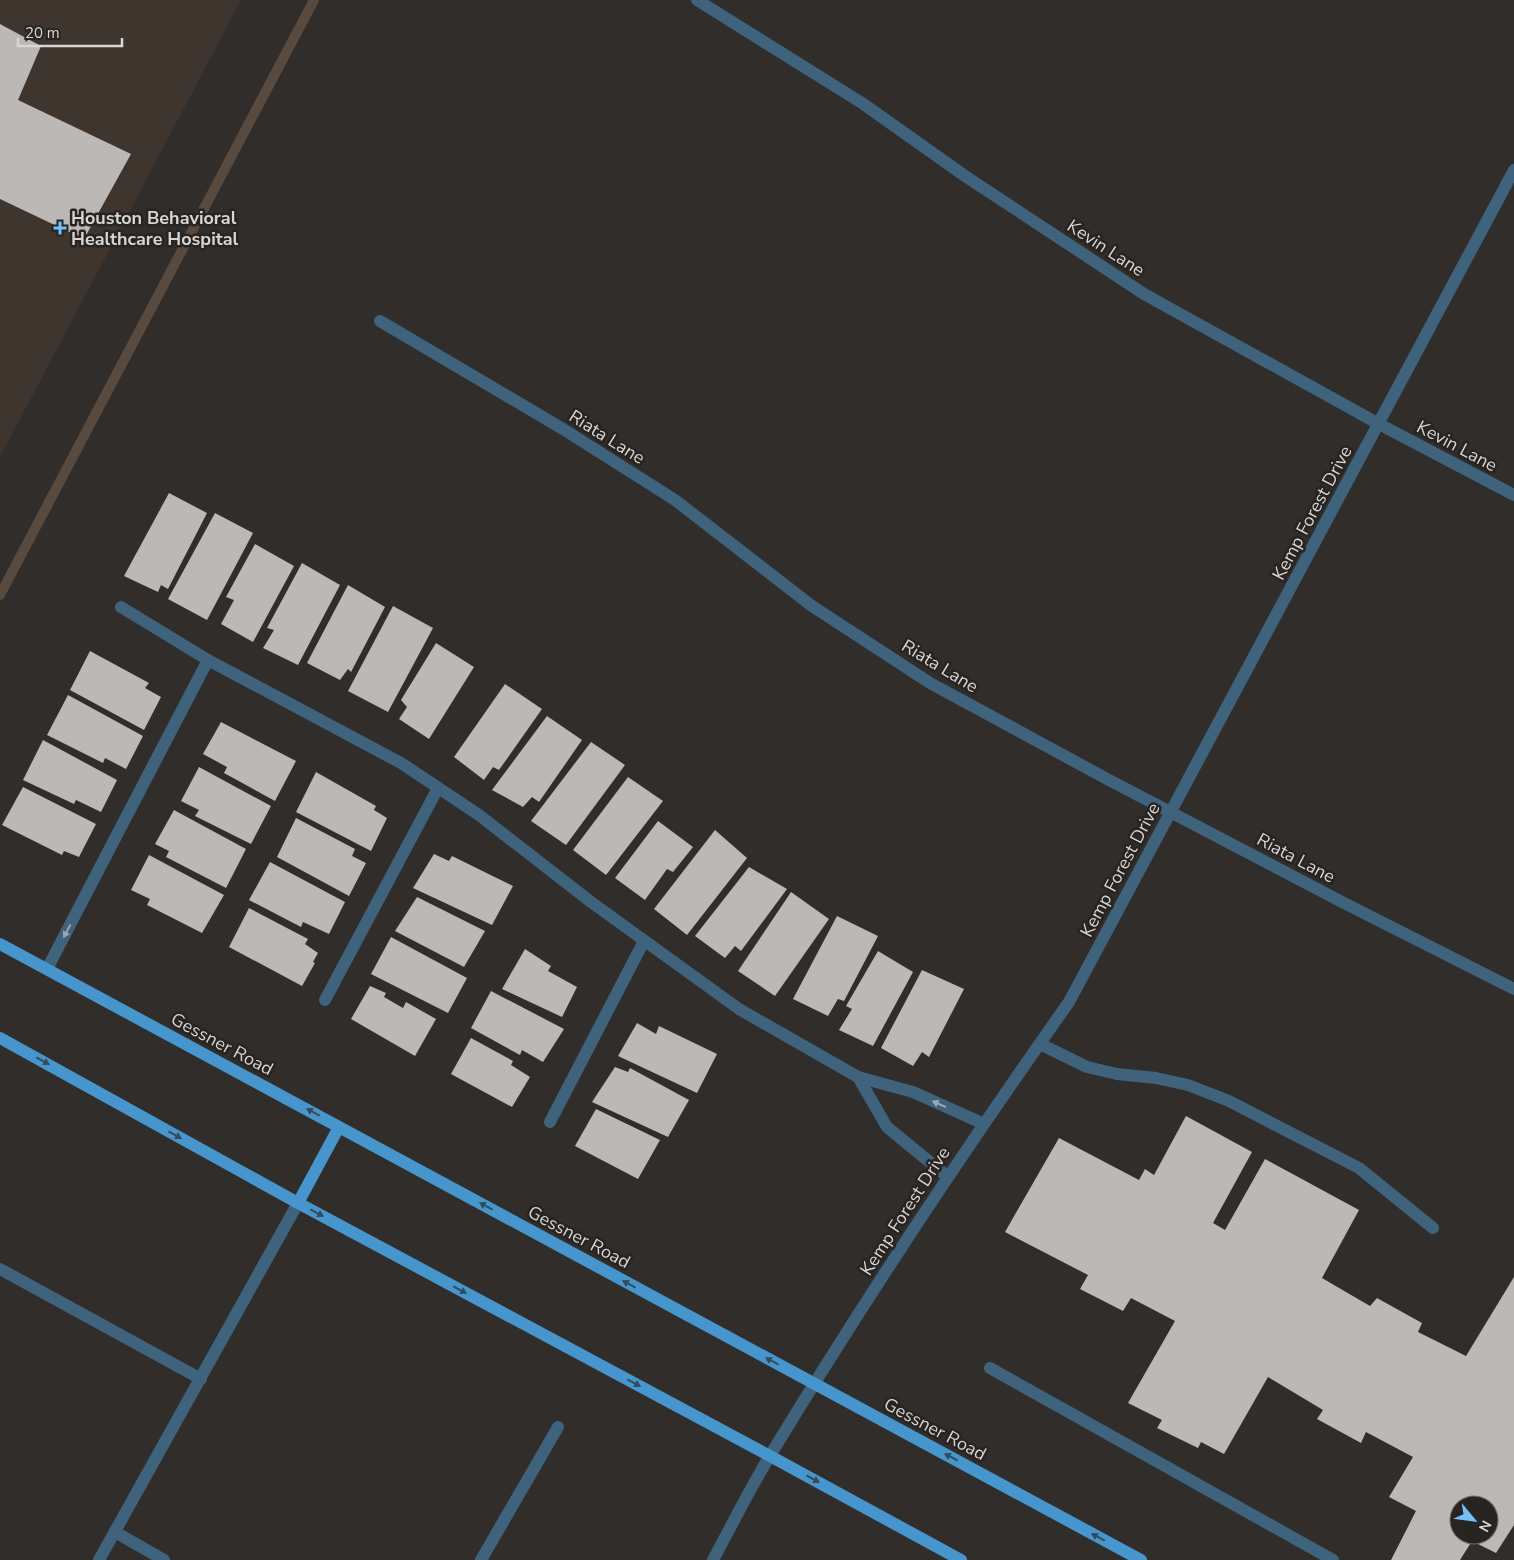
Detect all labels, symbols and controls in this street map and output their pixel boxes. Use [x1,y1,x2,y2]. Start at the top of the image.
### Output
scale bar [18,15,121,47]
text: 20 m [25,23,60,43]
place label: Houston Behavioral Healthcare Hospital [71,206,238,251]
street label: Kevin Lane [1063,214,1149,282]
marker: Houston Behavioral Healthcare Hospital [53,221,67,235]
street label: Riata Lane [564,404,650,470]
street label: Kevin Lane [1413,415,1501,477]
street label: Kemp Forest Drive [1266,442,1358,584]
street label: Riata Lane [897,634,983,698]
street label: Kemp Forest Drive [1074,799,1166,941]
street label: Riata Lane [1253,827,1339,889]
one-way arrow [63,924,71,939]
street label: Gessner Road [167,1007,277,1081]
one-way arrow [36,1057,49,1066]
one-way arrow [932,1099,946,1107]
one-way arrow [306,1108,319,1117]
one-way arrow [168,1130,181,1139]
street label: Kemp Forest Drive [854,1142,956,1280]
street label: Gessner Road [524,1200,634,1274]
one-way arrow [480,1202,493,1211]
one-way arrow [310,1209,324,1217]
one-way arrow [622,1280,636,1288]
one-way arrow [453,1286,468,1294]
one-way arrow [765,1357,779,1365]
one-way arrow [627,1379,642,1387]
street label: Gessner Road [880,1392,990,1466]
one-way arrow [943,1453,958,1461]
one-way arrow [806,1475,820,1483]
north arrow [1449,1495,1499,1545]
text: N [1474,1517,1496,1535]
one-way arrow [1091,1533,1105,1541]

